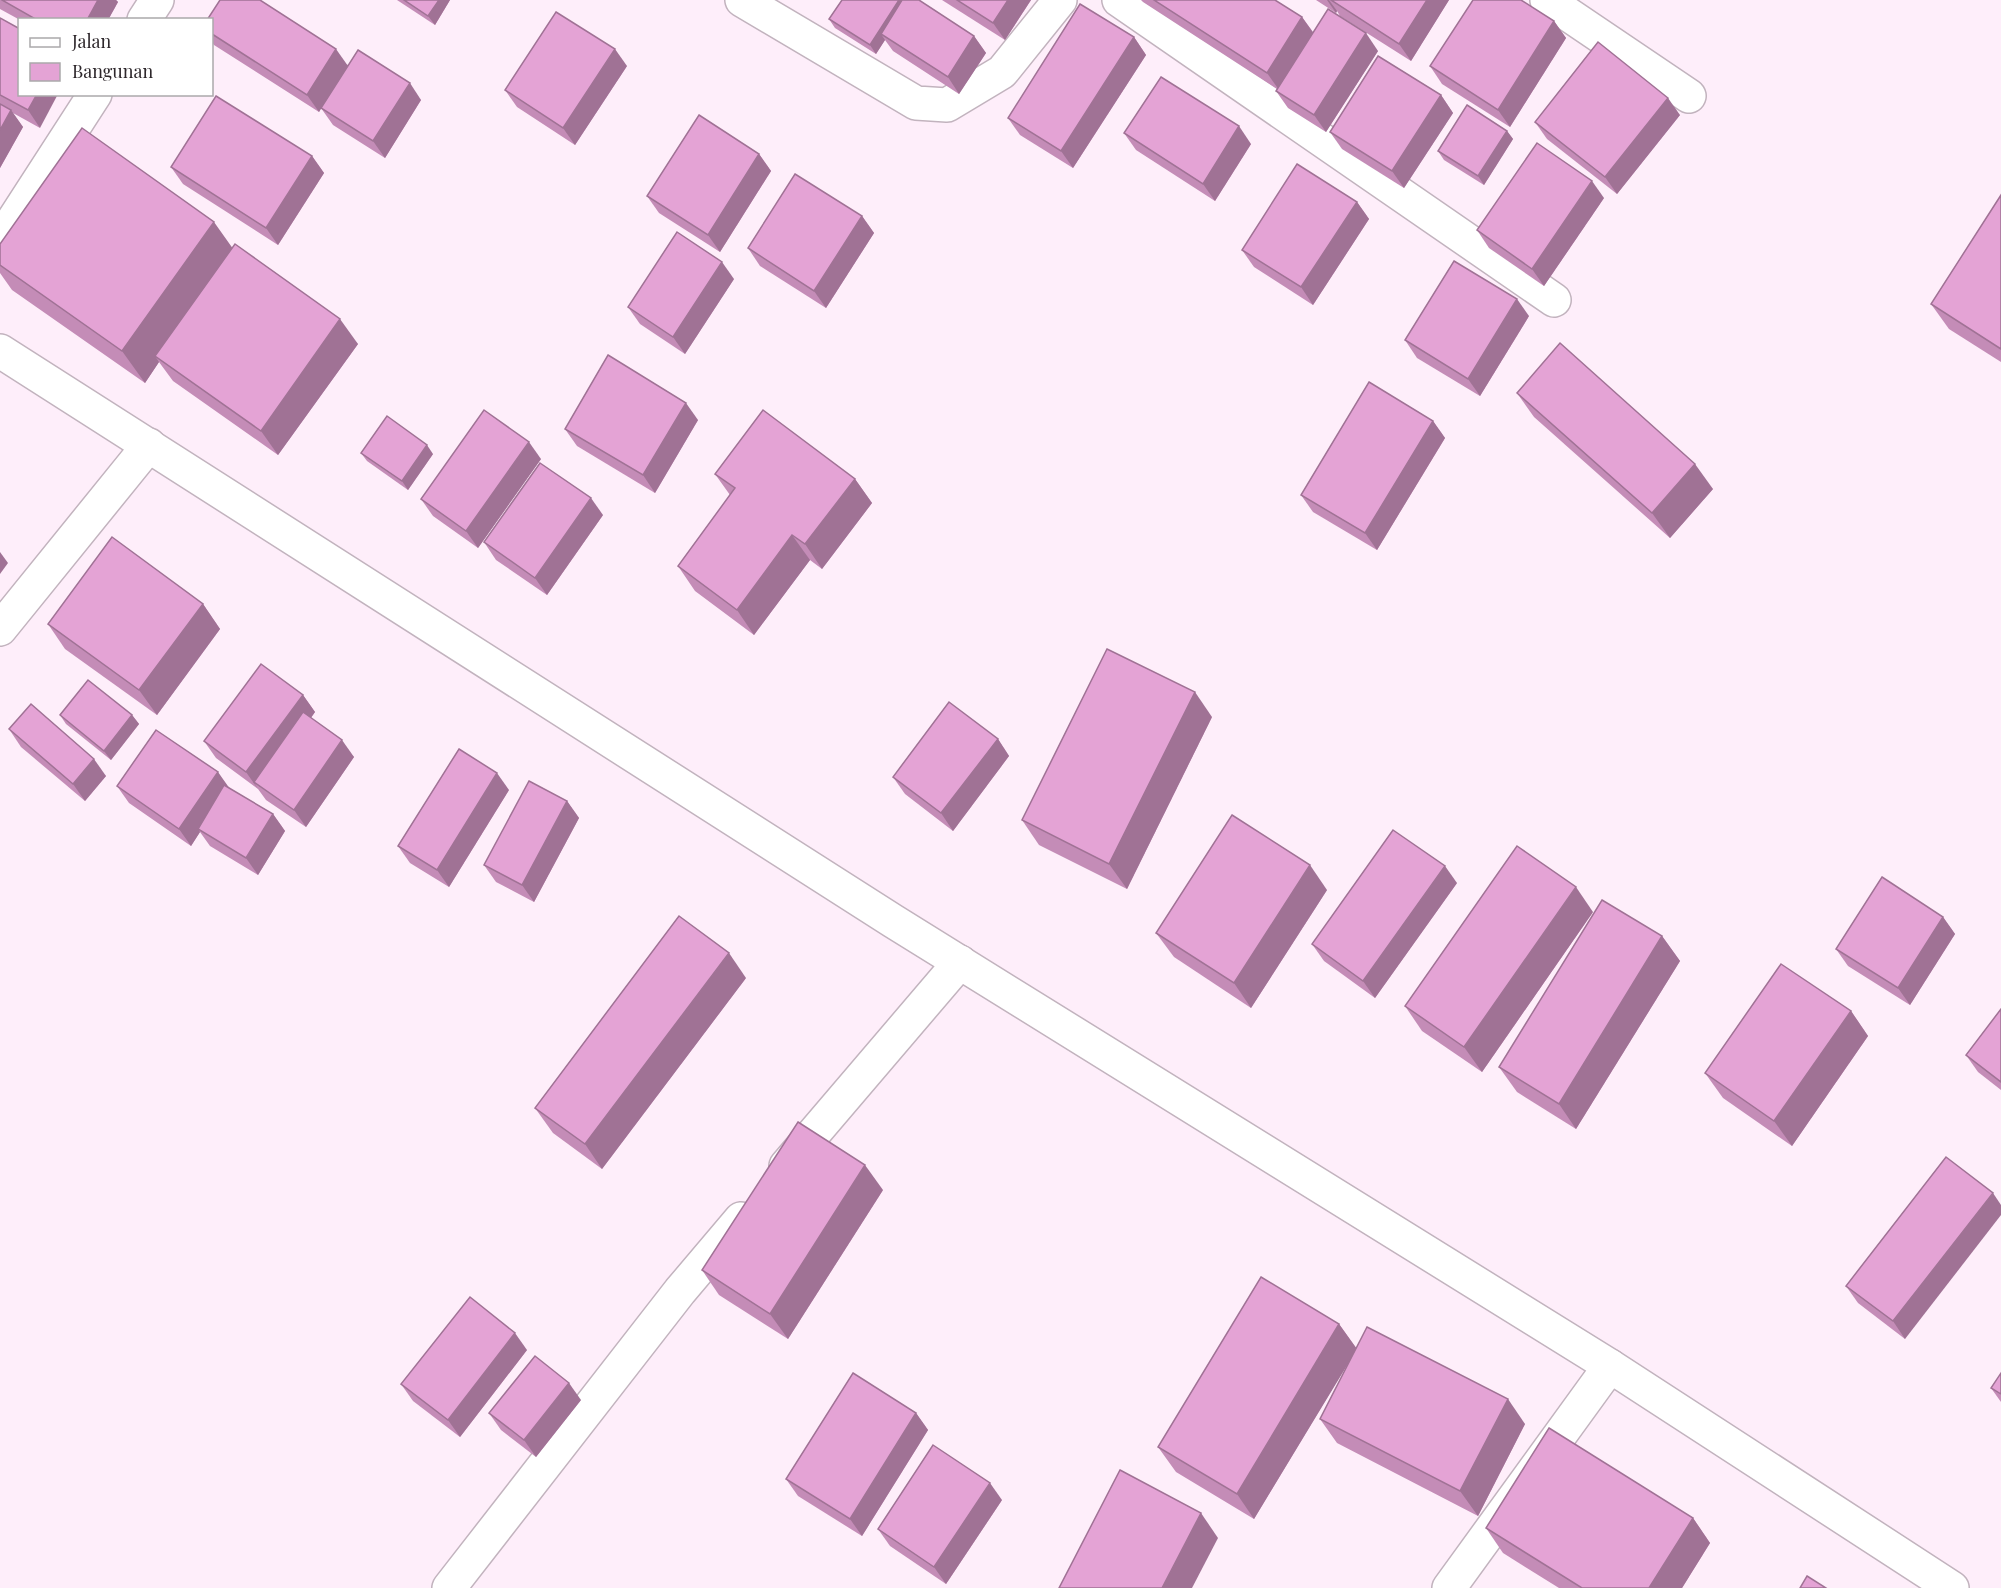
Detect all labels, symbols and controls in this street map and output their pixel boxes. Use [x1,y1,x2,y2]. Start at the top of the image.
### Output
legend [18,18,213,96]
text: Jalan [71,29,112,53]
text: Bangunan [72,59,153,83]

